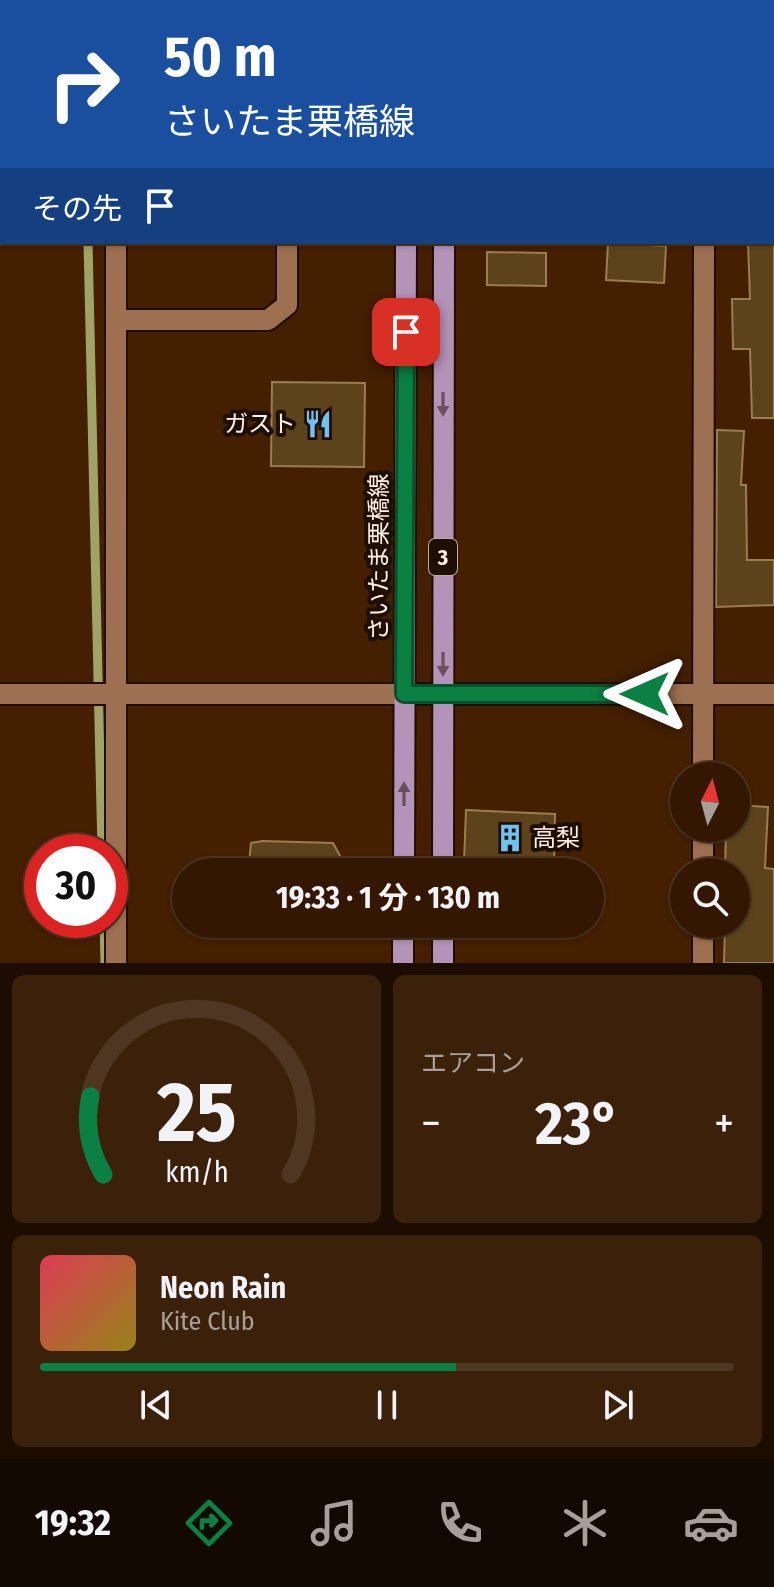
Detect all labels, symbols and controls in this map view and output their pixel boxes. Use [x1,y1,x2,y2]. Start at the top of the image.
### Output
text: 50 m [164,24,276,91]
icon: right [32,32,136,136]
text: さいたま栗橋線 [164,100,415,144]
icon: arrive [138,184,182,228]
text: その先 [32,191,122,227]
pin [372,298,440,366]
icon: arrive [384,310,428,354]
one-way arrow [437,392,450,417]
restaurant icon: ガスト [303,409,333,439]
place label: ガスト [224,410,296,438]
street label: さいたま栗橋線 [365,473,393,641]
road number: 3 [429,539,457,575]
one-way arrow [437,652,449,677]
position arrow [603,652,687,736]
north arrow [670,762,750,842]
map controls [670,762,750,938]
one-way arrow [398,781,410,806]
building icon: 高梨 [495,823,525,853]
place label: 高梨 [532,824,580,852]
speed limit sign: 30 [24,834,128,938]
button: search [670,858,750,938]
text: 19:33 · 1 分 · 130 m [276,880,500,916]
text: エアコン [421,1048,525,1079]
text: 25 [156,1063,236,1163]
text: 23° [535,1088,620,1160]
text: − [421,1097,441,1150]
text: + [714,1097,734,1150]
text: km/h [165,1155,228,1190]
text: Neon Rain [160,1270,286,1306]
text: Kite Club [160,1306,255,1337]
icon: previous [134,1383,178,1427]
icon: pause [365,1383,409,1427]
icon: next [596,1383,640,1427]
icon: directions [181,1495,237,1551]
icon: music [306,1495,362,1551]
icon: phone [432,1495,488,1551]
icon: climate [557,1495,613,1551]
icon: car [683,1495,739,1551]
text: 19:32 [35,1501,111,1545]

